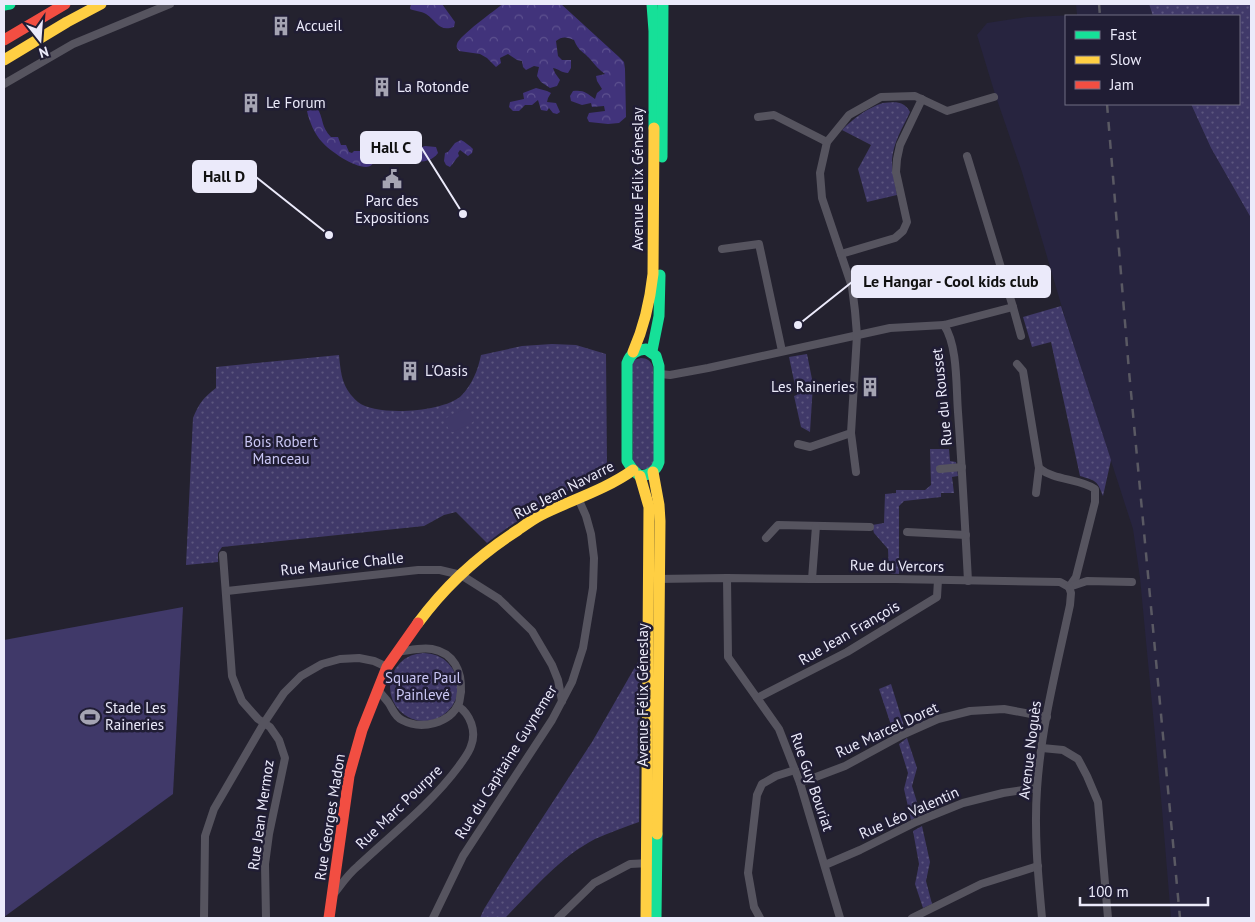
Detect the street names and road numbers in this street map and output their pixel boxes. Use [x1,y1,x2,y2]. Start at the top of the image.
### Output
street label: Avenue Félix Géneslay [628,107,647,251]
street label: Rue du Rousset [927,347,956,447]
street label: Rue Jean Navarre [510,456,617,523]
street label: Rue Maurice Challe [279,548,404,579]
street label: Rue du Vercors [850,555,944,576]
street label: Rue Jean François [795,596,903,669]
street label: Avenue Félix Géneslay [633,623,652,767]
street label: Rue du Capitaine Guynemer [450,681,561,842]
street label: Rue Marcel Doret [832,697,941,762]
street label: Avenue Noguès [1014,700,1045,800]
street label: Rue Guy Bouriat [787,730,838,834]
street label: Rue Georges Madon [310,752,349,882]
street label: Rue Jean Mermoz [243,758,278,871]
street label: Rue Marc Pourpre [351,760,446,853]
street label: Rue Léo Valentin [856,782,962,843]

